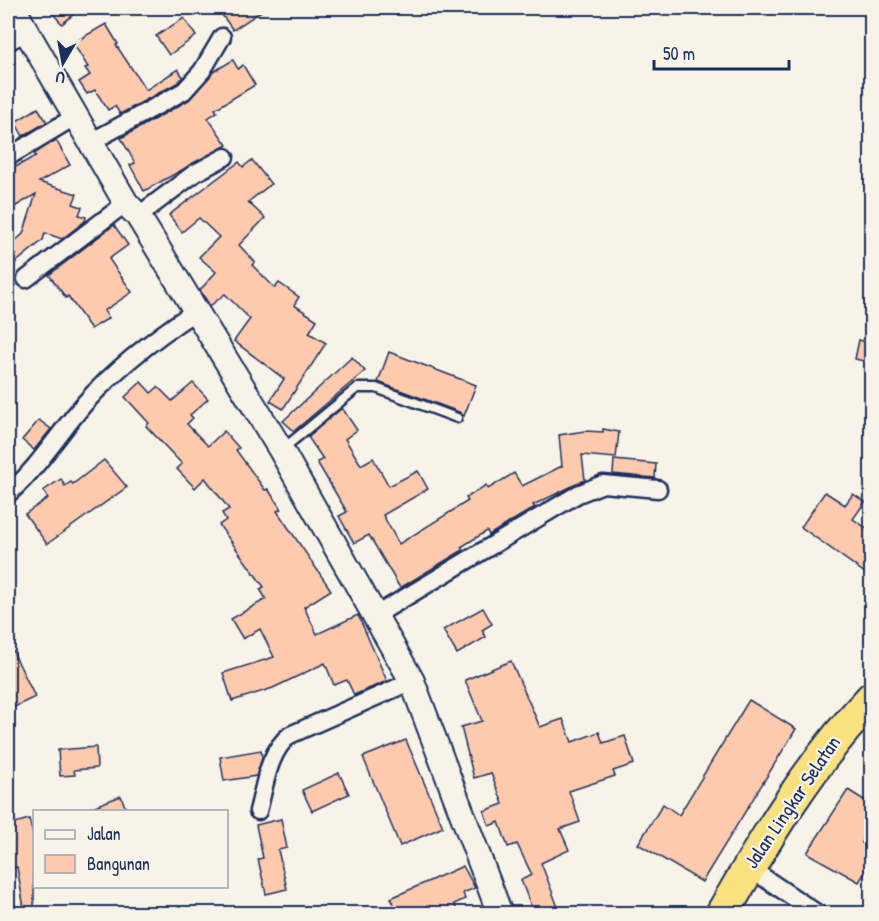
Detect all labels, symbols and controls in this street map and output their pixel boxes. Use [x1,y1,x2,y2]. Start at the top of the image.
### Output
north arrow [33,33,93,93]
scale bar [654,33,789,71]
text: 50 m [663,41,695,66]
text: U [54,66,67,89]
street label: Jalan Lingkar Selatan [737,730,846,873]
legend [33,810,228,888]
text: Jalan [87,821,121,846]
text: Bangunan [87,851,150,876]

